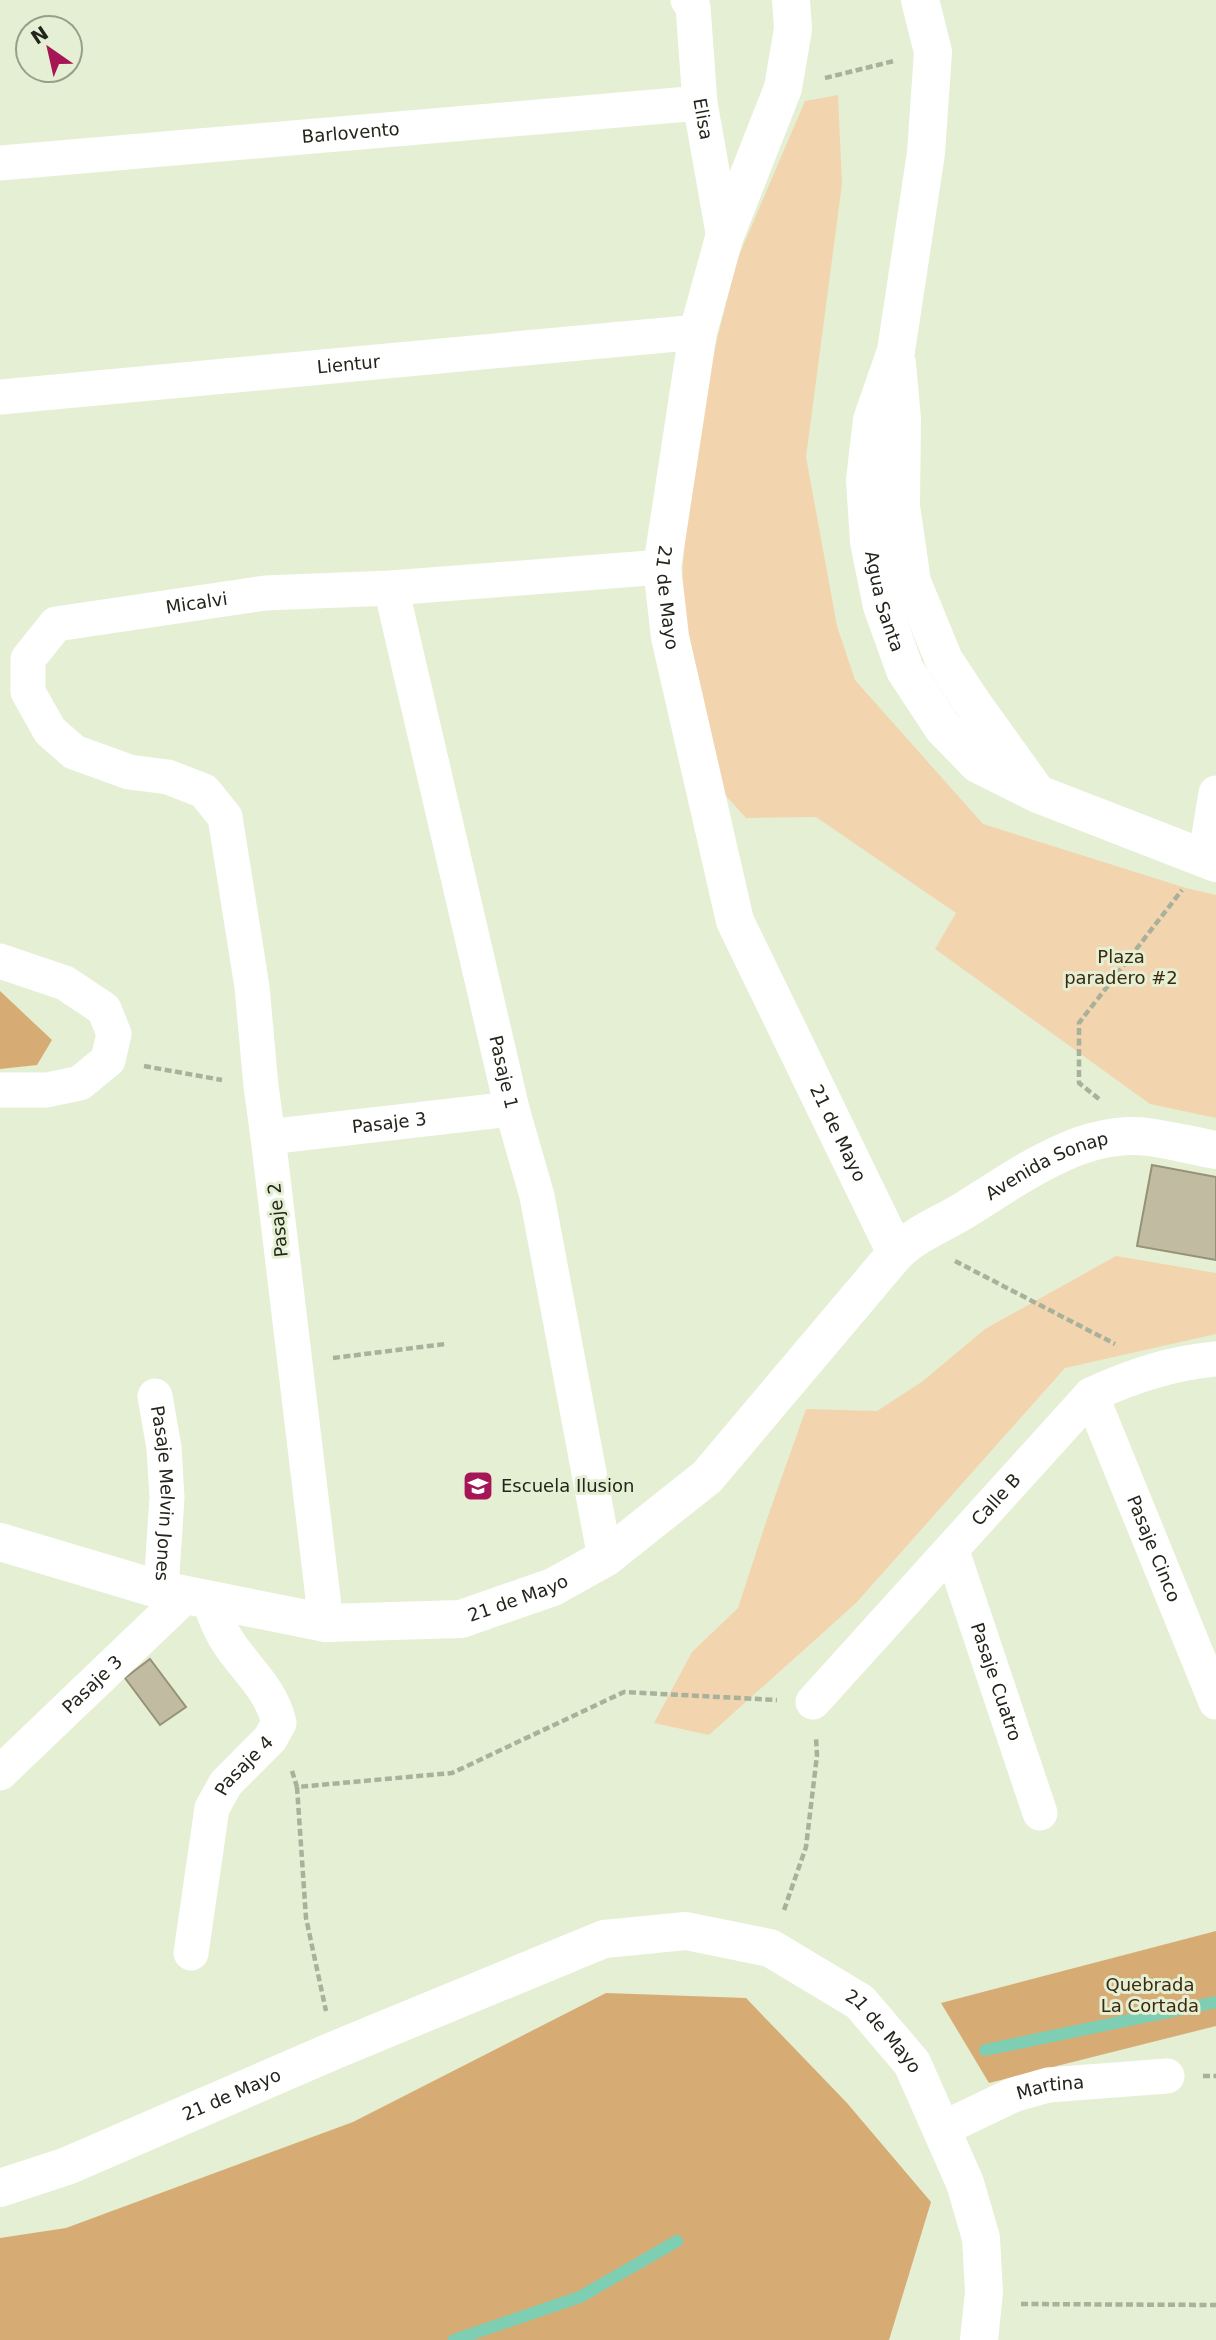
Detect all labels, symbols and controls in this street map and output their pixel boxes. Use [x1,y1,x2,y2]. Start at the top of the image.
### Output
north arrow [14,14,84,84]
text: N [27,21,52,48]
street label: Elisa [689,96,717,141]
street label: Barlovento [301,118,400,147]
street label: Lientur [316,351,382,377]
street label: 21 de Mayo [652,544,684,652]
street label: Agua Santa [861,549,909,655]
street label: Micalvi [164,588,229,618]
park label: Plaza paradero #2 [1064,946,1178,988]
street label: Pasaje 1 [485,1033,523,1111]
street label: 21 de Mayo [806,1081,871,1185]
street label: Pasaje 3 [351,1108,427,1137]
street label: Avenida Sonap [981,1127,1110,1204]
street label: Pasaje 2 [263,1182,292,1258]
street label: Pasaje Melvin Jones [147,1404,178,1582]
school or university icon: Escuela Ilusion [461,1469,495,1503]
street label: Calle B [967,1469,1025,1530]
place label: Escuela Ilusion [501,1475,634,1496]
street label: Pasaje Cinco [1123,1492,1185,1605]
street label: 21 de Mayo [465,1570,572,1626]
street label: Pasaje Cuatro [967,1620,1026,1744]
street label: Pasaje 3 [58,1651,126,1718]
street label: Pasaje 4 [210,1731,277,1799]
park label: Quebrada La Cortada [1101,1974,1199,2016]
street label: 21 de Mayo [842,1985,926,2076]
street label: 21 de Mayo [179,2064,284,2125]
street label: Martina [1014,2071,1085,2104]

